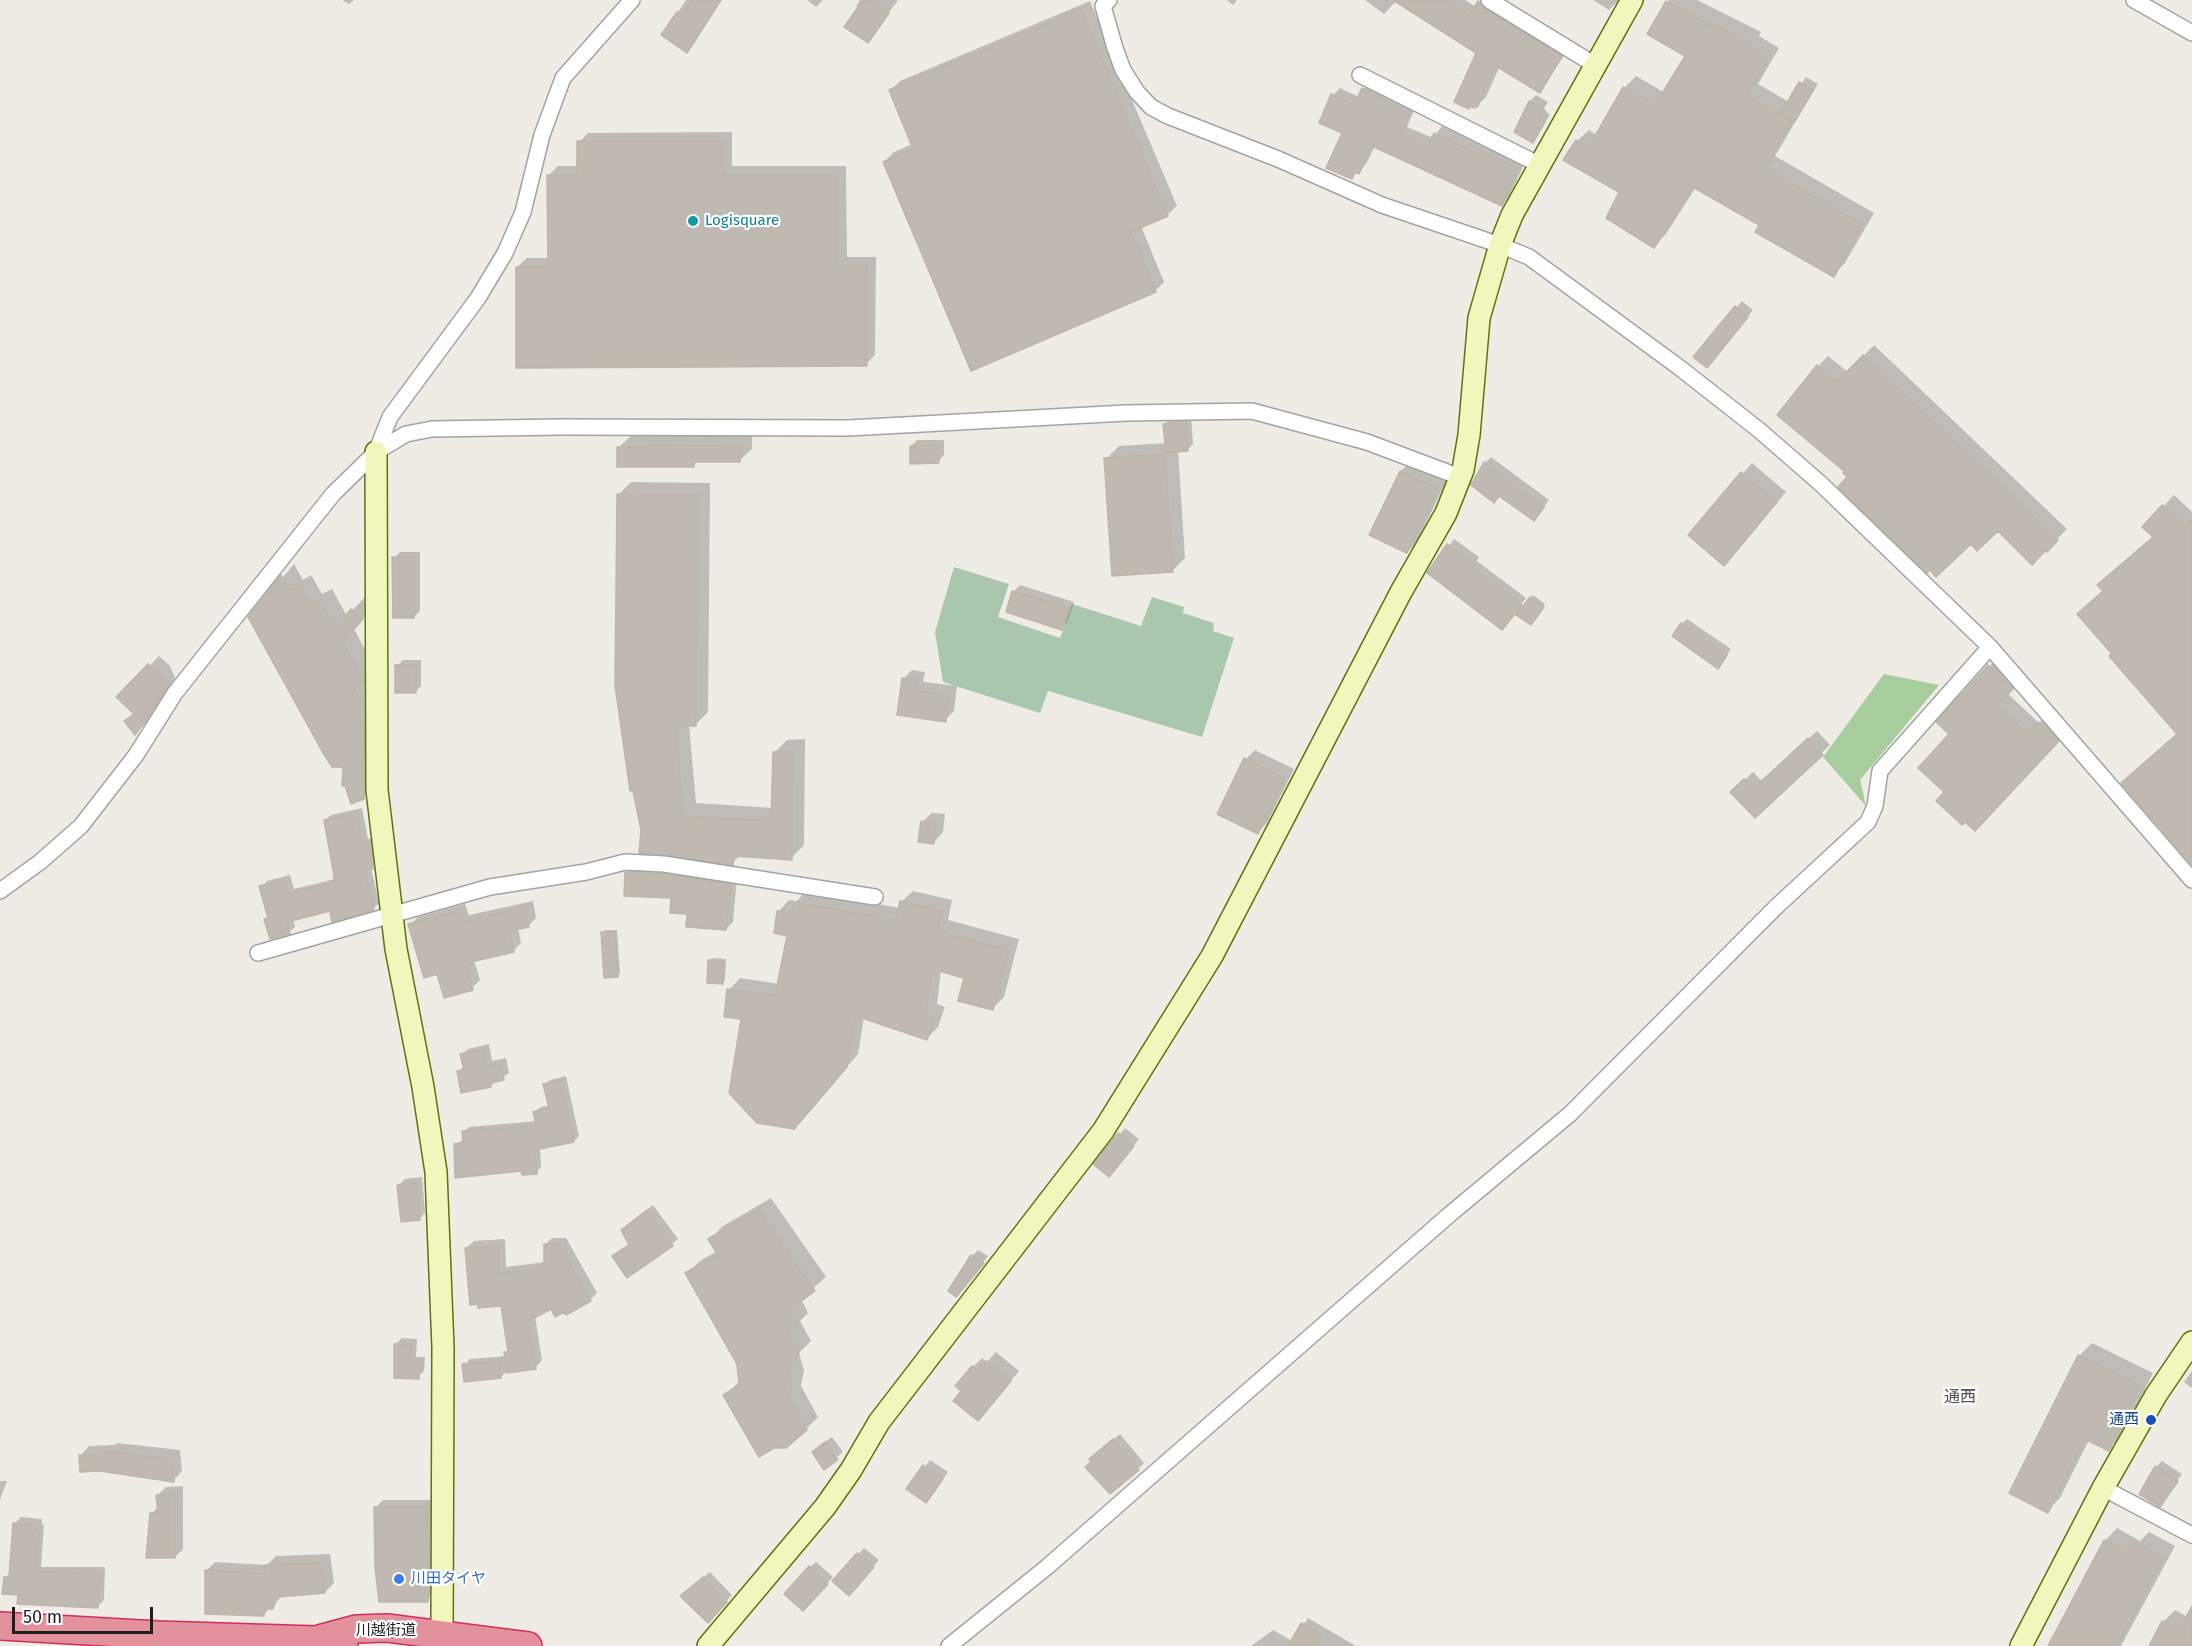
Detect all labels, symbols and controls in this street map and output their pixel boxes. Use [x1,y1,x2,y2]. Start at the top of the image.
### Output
place label: Logisquare [705,212,779,230]
marker: Logisquare [686,214,700,228]
district label: 通西 [1944,1388,1976,1408]
place label: 通西 [2109,1411,2139,1429]
marker: 通西 [2144,1413,2158,1427]
place label: 川田タイヤ [411,1570,486,1588]
marker: 川田タイヤ [392,1572,406,1586]
scale bar [15,1595,156,1633]
text: 50 m [23,1606,62,1628]
street label: 川越街道 [356,1622,416,1640]

